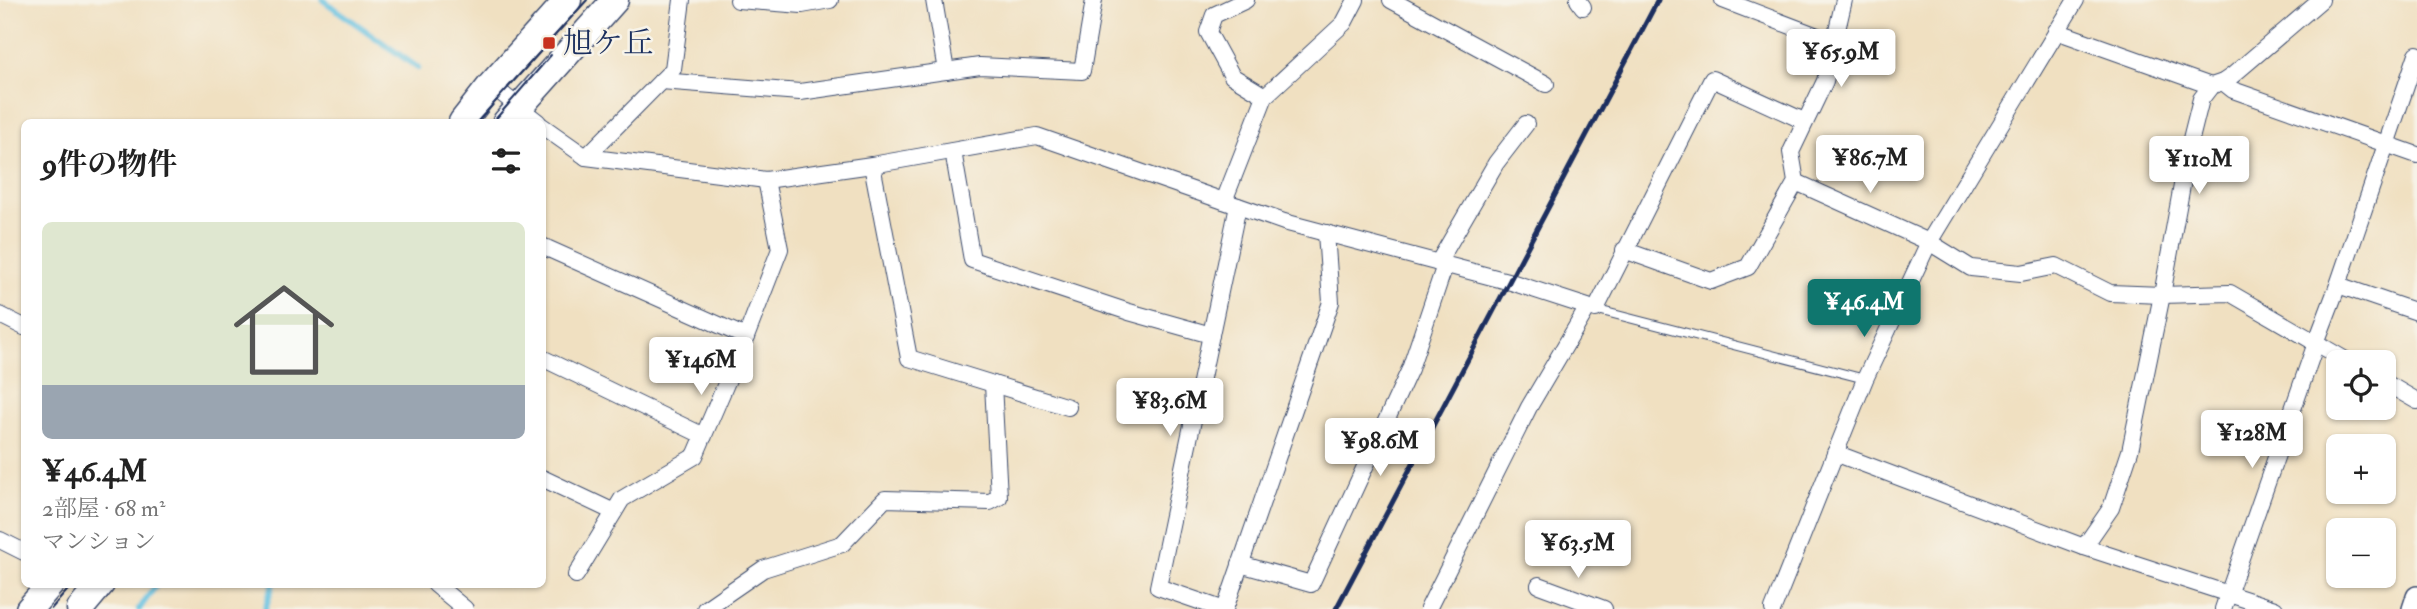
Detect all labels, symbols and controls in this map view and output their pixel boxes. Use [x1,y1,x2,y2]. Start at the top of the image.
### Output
place label: 旭ケ丘 [563,25,653,62]
pin: ¥65.9M [1784,29,1898,89]
marker: 旭ケ丘 [541,35,557,51]
text: ¥65.9M [1802,37,1880,66]
pin: ¥86.7M [1813,136,1927,195]
pin: ¥110M [2150,136,2248,196]
icon: filters [487,142,525,180]
text: ¥86.7M [1832,143,1908,172]
text: ¥110M [2165,144,2233,173]
text: 9件の物件 [42,146,177,183]
icon: home [221,267,347,393]
pin: ¥46.4M [1807,280,1921,339]
text: ¥46.4M [1824,287,1904,316]
pin: ¥146M [652,338,750,397]
text: ¥146M [665,345,737,374]
map controls [2326,350,2396,588]
button: locate [2326,350,2396,420]
pin: ¥83.6M [1113,378,1227,438]
text: ¥83.6M [1132,386,1208,415]
pin: ¥128M [2203,410,2301,470]
text: ¥128M [2217,418,2287,447]
pin: ¥98.6M [1323,419,1437,478]
text: ¥98.6M [1341,426,1419,455]
button: + [2326,434,2396,504]
text: ¥46.4M [42,453,147,490]
text: 2部屋 · 68 m² [42,494,165,523]
button: − [2326,518,2396,588]
pin: ¥63.5M [1521,520,1635,580]
text: マンション [42,527,156,556]
text: ¥63.5M [1541,528,1615,557]

